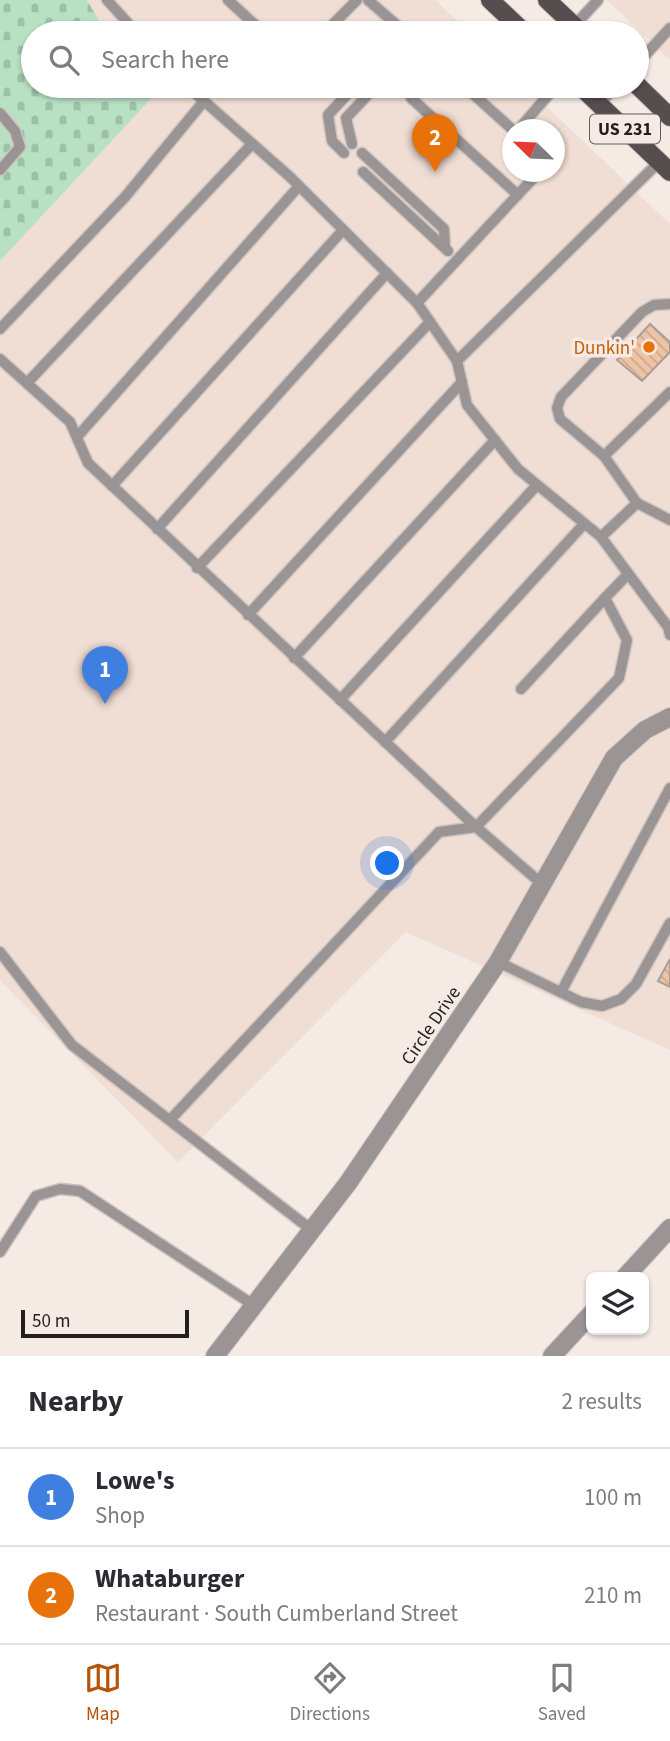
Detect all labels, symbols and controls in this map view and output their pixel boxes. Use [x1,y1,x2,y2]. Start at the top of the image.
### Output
search box [21,21,649,98]
icon: search [45,41,83,79]
text: Search here [101,41,229,78]
pin: 2 [412,114,458,172]
road number: US 231 [590,114,660,144]
north arrow [502,119,565,182]
place label: Dunkin' [573,335,635,362]
marker: Dunkin' [641,339,657,355]
pin: 1 [82,646,128,704]
your location [370,846,404,880]
street label: Circle Drive [395,981,468,1071]
map controls [586,1272,649,1335]
button: layers [586,1272,649,1335]
scale bar [21,1307,189,1339]
text: 50 m [32,1308,70,1335]
text: Nearby [28,1380,123,1423]
text: 2 results [562,1385,642,1418]
text: Lowe's [95,1462,175,1499]
text: 1 [45,1481,57,1514]
text: 100 m [584,1481,642,1514]
text: Shop [95,1499,145,1532]
text: Whataburger [95,1560,244,1597]
text: 2 [45,1579,57,1612]
text: 210 m [584,1579,642,1612]
text: Restaurant · South Cumberland Street [95,1597,458,1630]
tab: Map [84,1659,122,1728]
tab: Directions [290,1659,370,1728]
tab: Saved [538,1659,586,1728]

